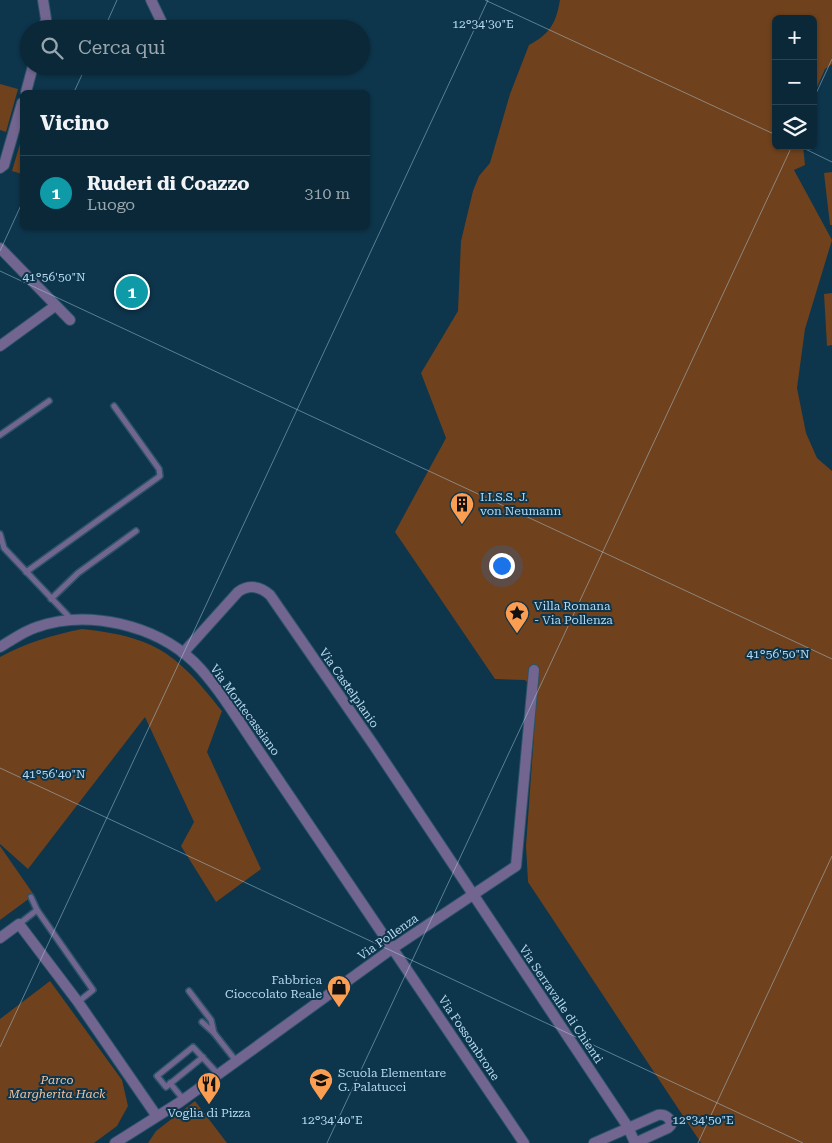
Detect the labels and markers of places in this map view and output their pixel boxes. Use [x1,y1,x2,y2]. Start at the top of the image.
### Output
pin: 1 [116,273,148,311]
place label: I.I.S.S. J. von Neumann [480,490,562,518]
building icon: I.I.S.S. J. von Neumann [449,491,475,525]
place label: Villa Romana - Via Pollenza [534,599,613,627]
place icon: Villa Romana - Via Pollenza [504,600,530,634]
place label: Fabbrica Cioccolato Reale [225,973,322,1001]
shop icon: Fabbrica Cioccolato Reale [326,974,352,1008]
place label: Scuola Elementare G. Palatucci [338,1066,446,1094]
school or university icon: Scuola Elementare G. Palatucci [308,1067,334,1101]
restaurant icon: Voglia di Pizza [196,1071,222,1105]
place label: Voglia di Pizza [168,1106,251,1120]

